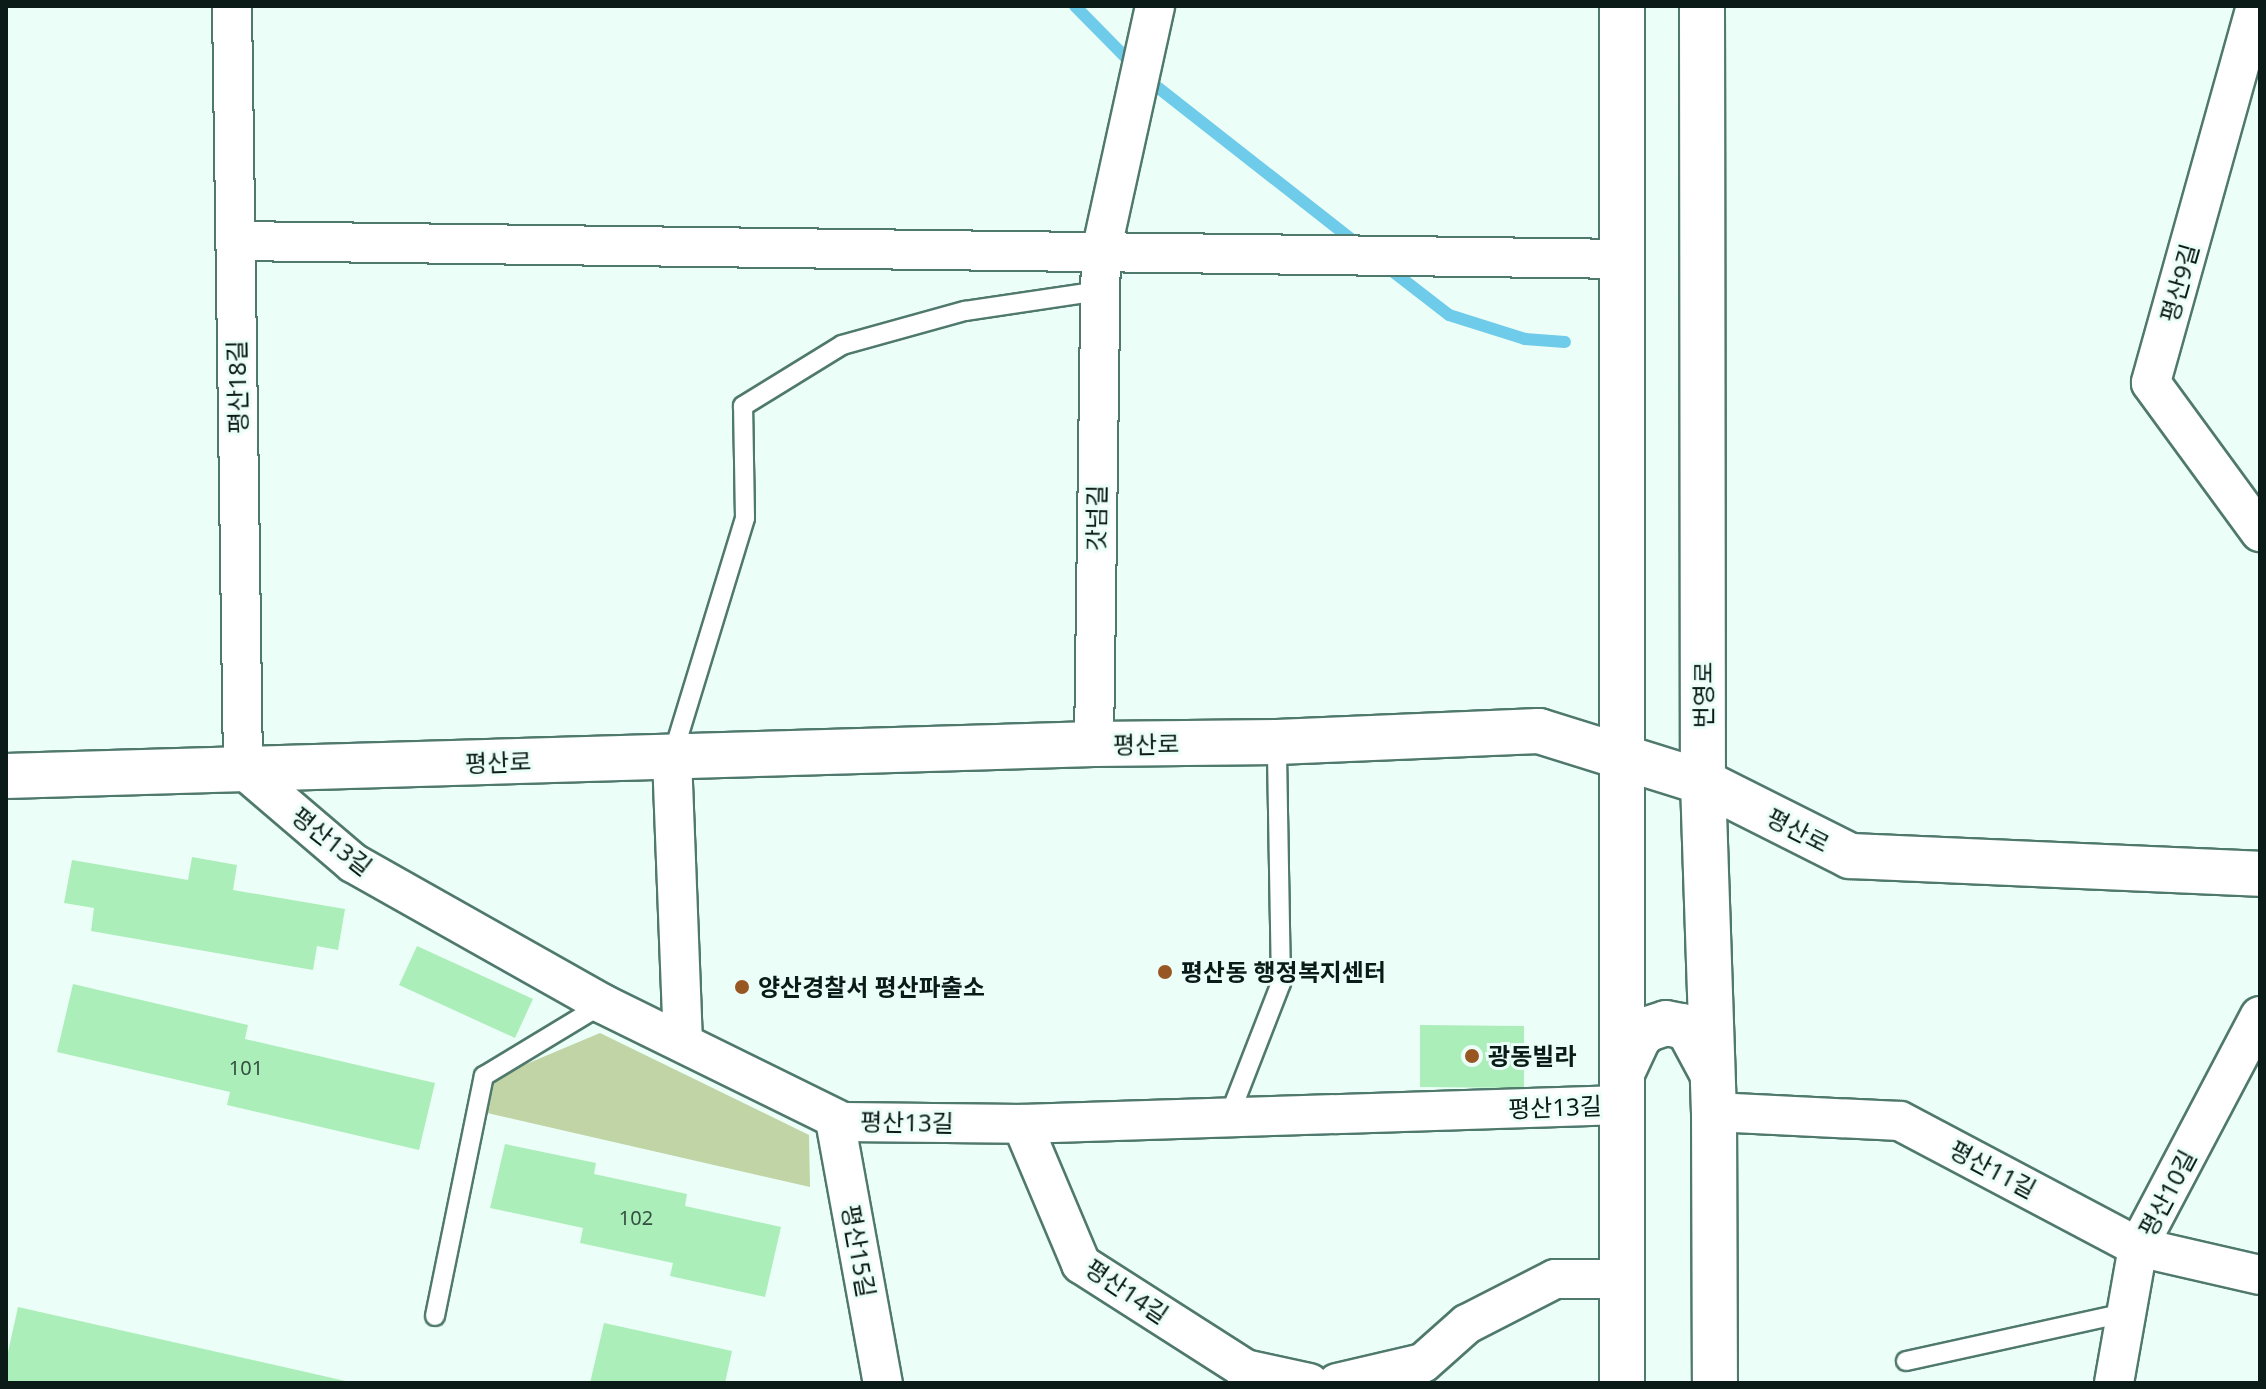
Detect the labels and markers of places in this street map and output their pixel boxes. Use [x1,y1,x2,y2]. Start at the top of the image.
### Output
place label: 평산동 행정복지센터 [1181,958,1386,986]
marker: 평산동 행정복지센터 [1156,963,1174,981]
place label: 양산경찰서 평산파출소 [758,973,985,1001]
marker: 양산경찰서 평산파출소 [733,978,751,996]
place label: 광동빌라 [1488,1042,1576,1070]
marker: 광동빌라 [1463,1047,1481,1065]

